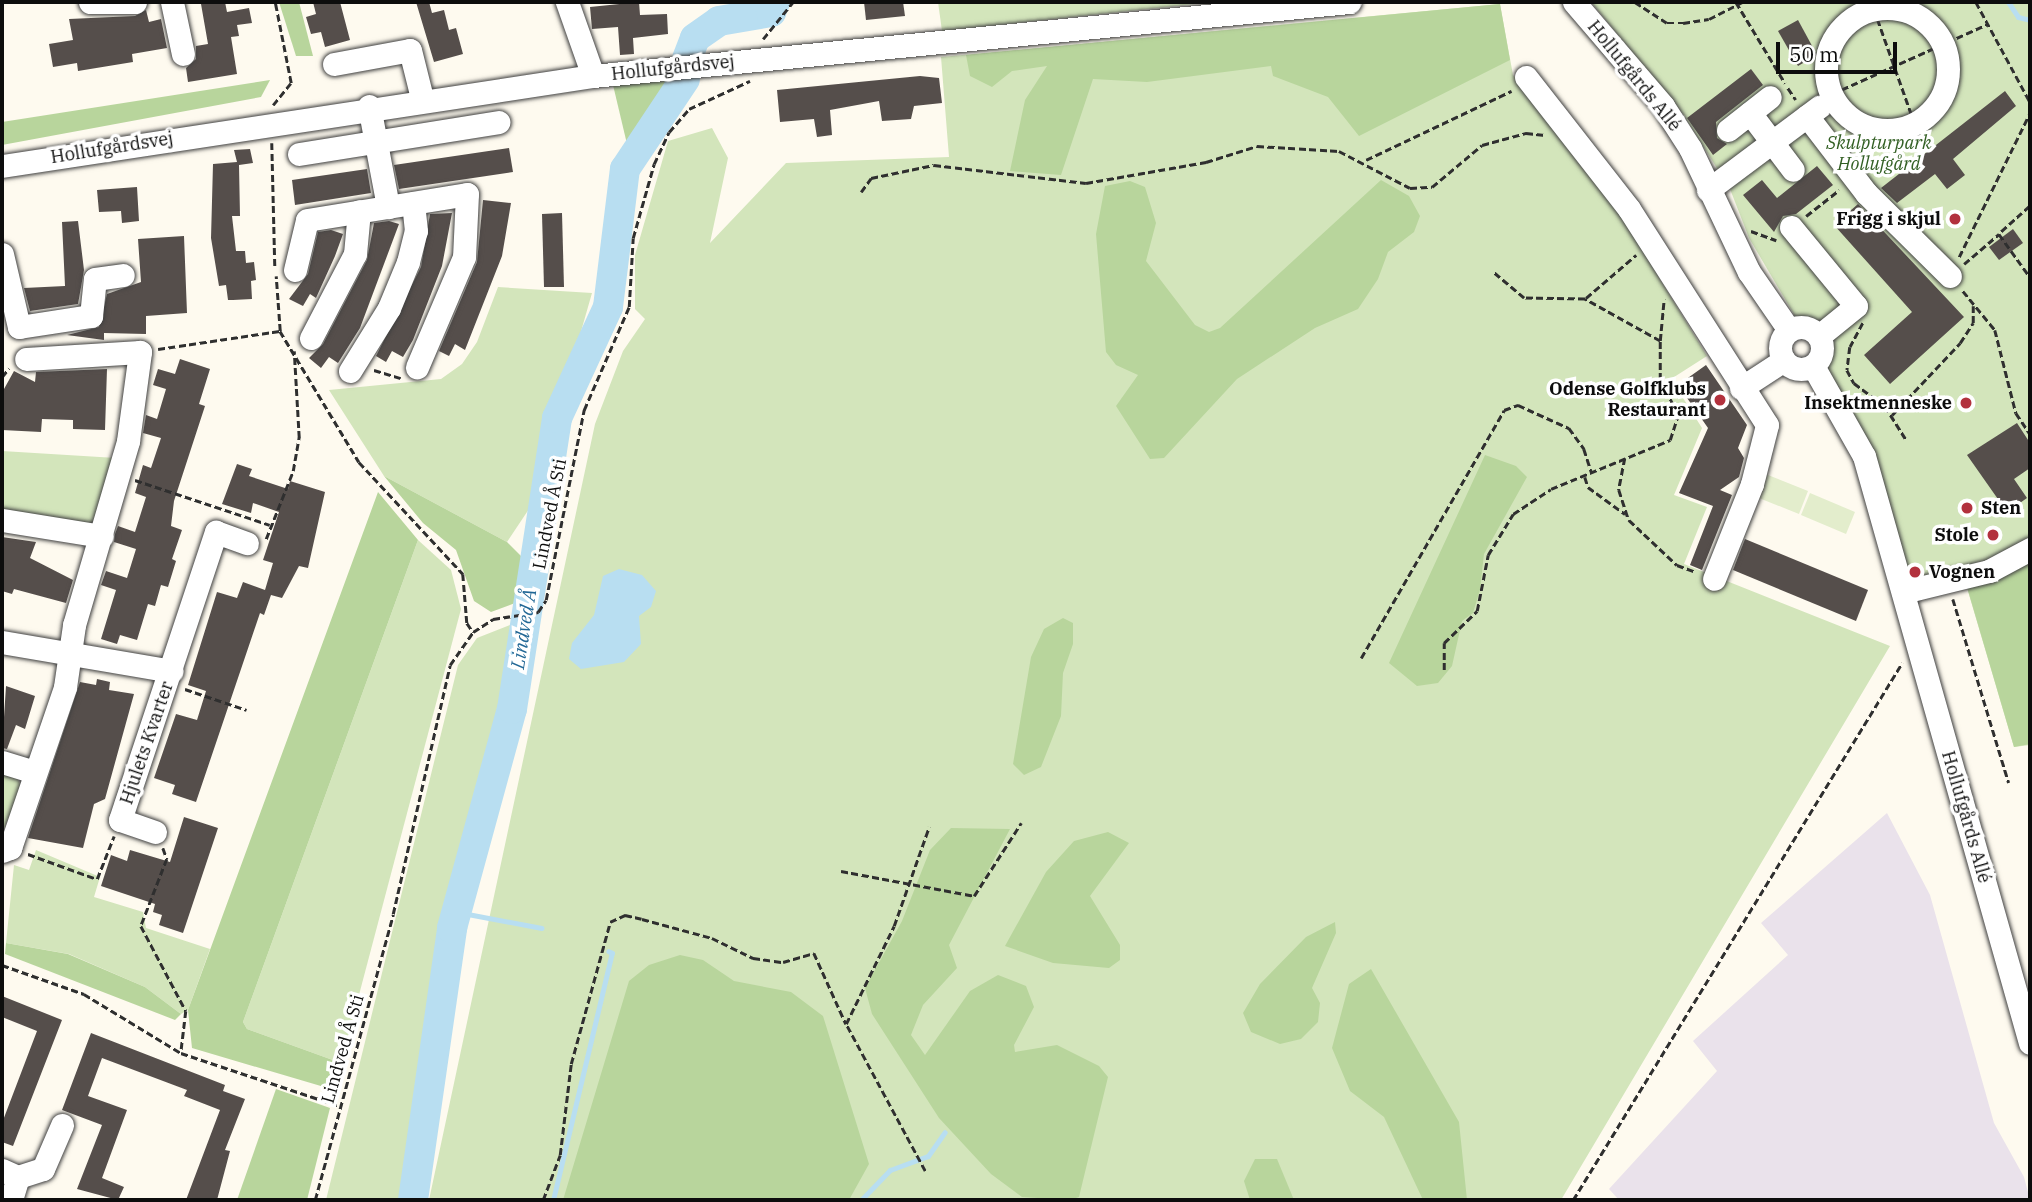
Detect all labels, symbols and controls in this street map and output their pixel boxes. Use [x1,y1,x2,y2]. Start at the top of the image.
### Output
street label: Hollufgårds Allé [1583,16,1685,136]
scale bar [1780,28,1901,72]
text: 50 m [1789,40,1839,68]
street label: Hollufgårdsvej [610,51,736,85]
street label: Hollufgårdsvej [49,128,175,168]
park label: Skulpturpark Hollufgård [1826,133,1932,176]
place label: Frigg i skjul [1836,208,1941,230]
marker: Frigg i skjul [1947,211,1963,227]
place label: Odense Golfklubs Restaurant [1549,379,1706,422]
marker: Odense Golfklubs Restaurant [1712,392,1728,408]
place label: Insektmenneske [1804,392,1952,414]
marker: Insektmenneske [1958,395,1974,411]
street label: Lindved Å Sti [529,457,571,571]
place label: Sten [1981,497,2021,519]
marker: Sten [1959,500,1975,516]
place label: Stole [1934,524,1979,546]
marker: Stole [1985,527,2001,543]
place label: Vognen [1929,561,1995,583]
marker: Vognen [1907,564,1923,580]
water label: Lindved Å [506,587,542,671]
street label: Hjulets Kvarter [116,679,178,807]
street label: Hollufgårds Allé [1937,748,1995,886]
street label: Lindved Å Sti [317,992,369,1106]

